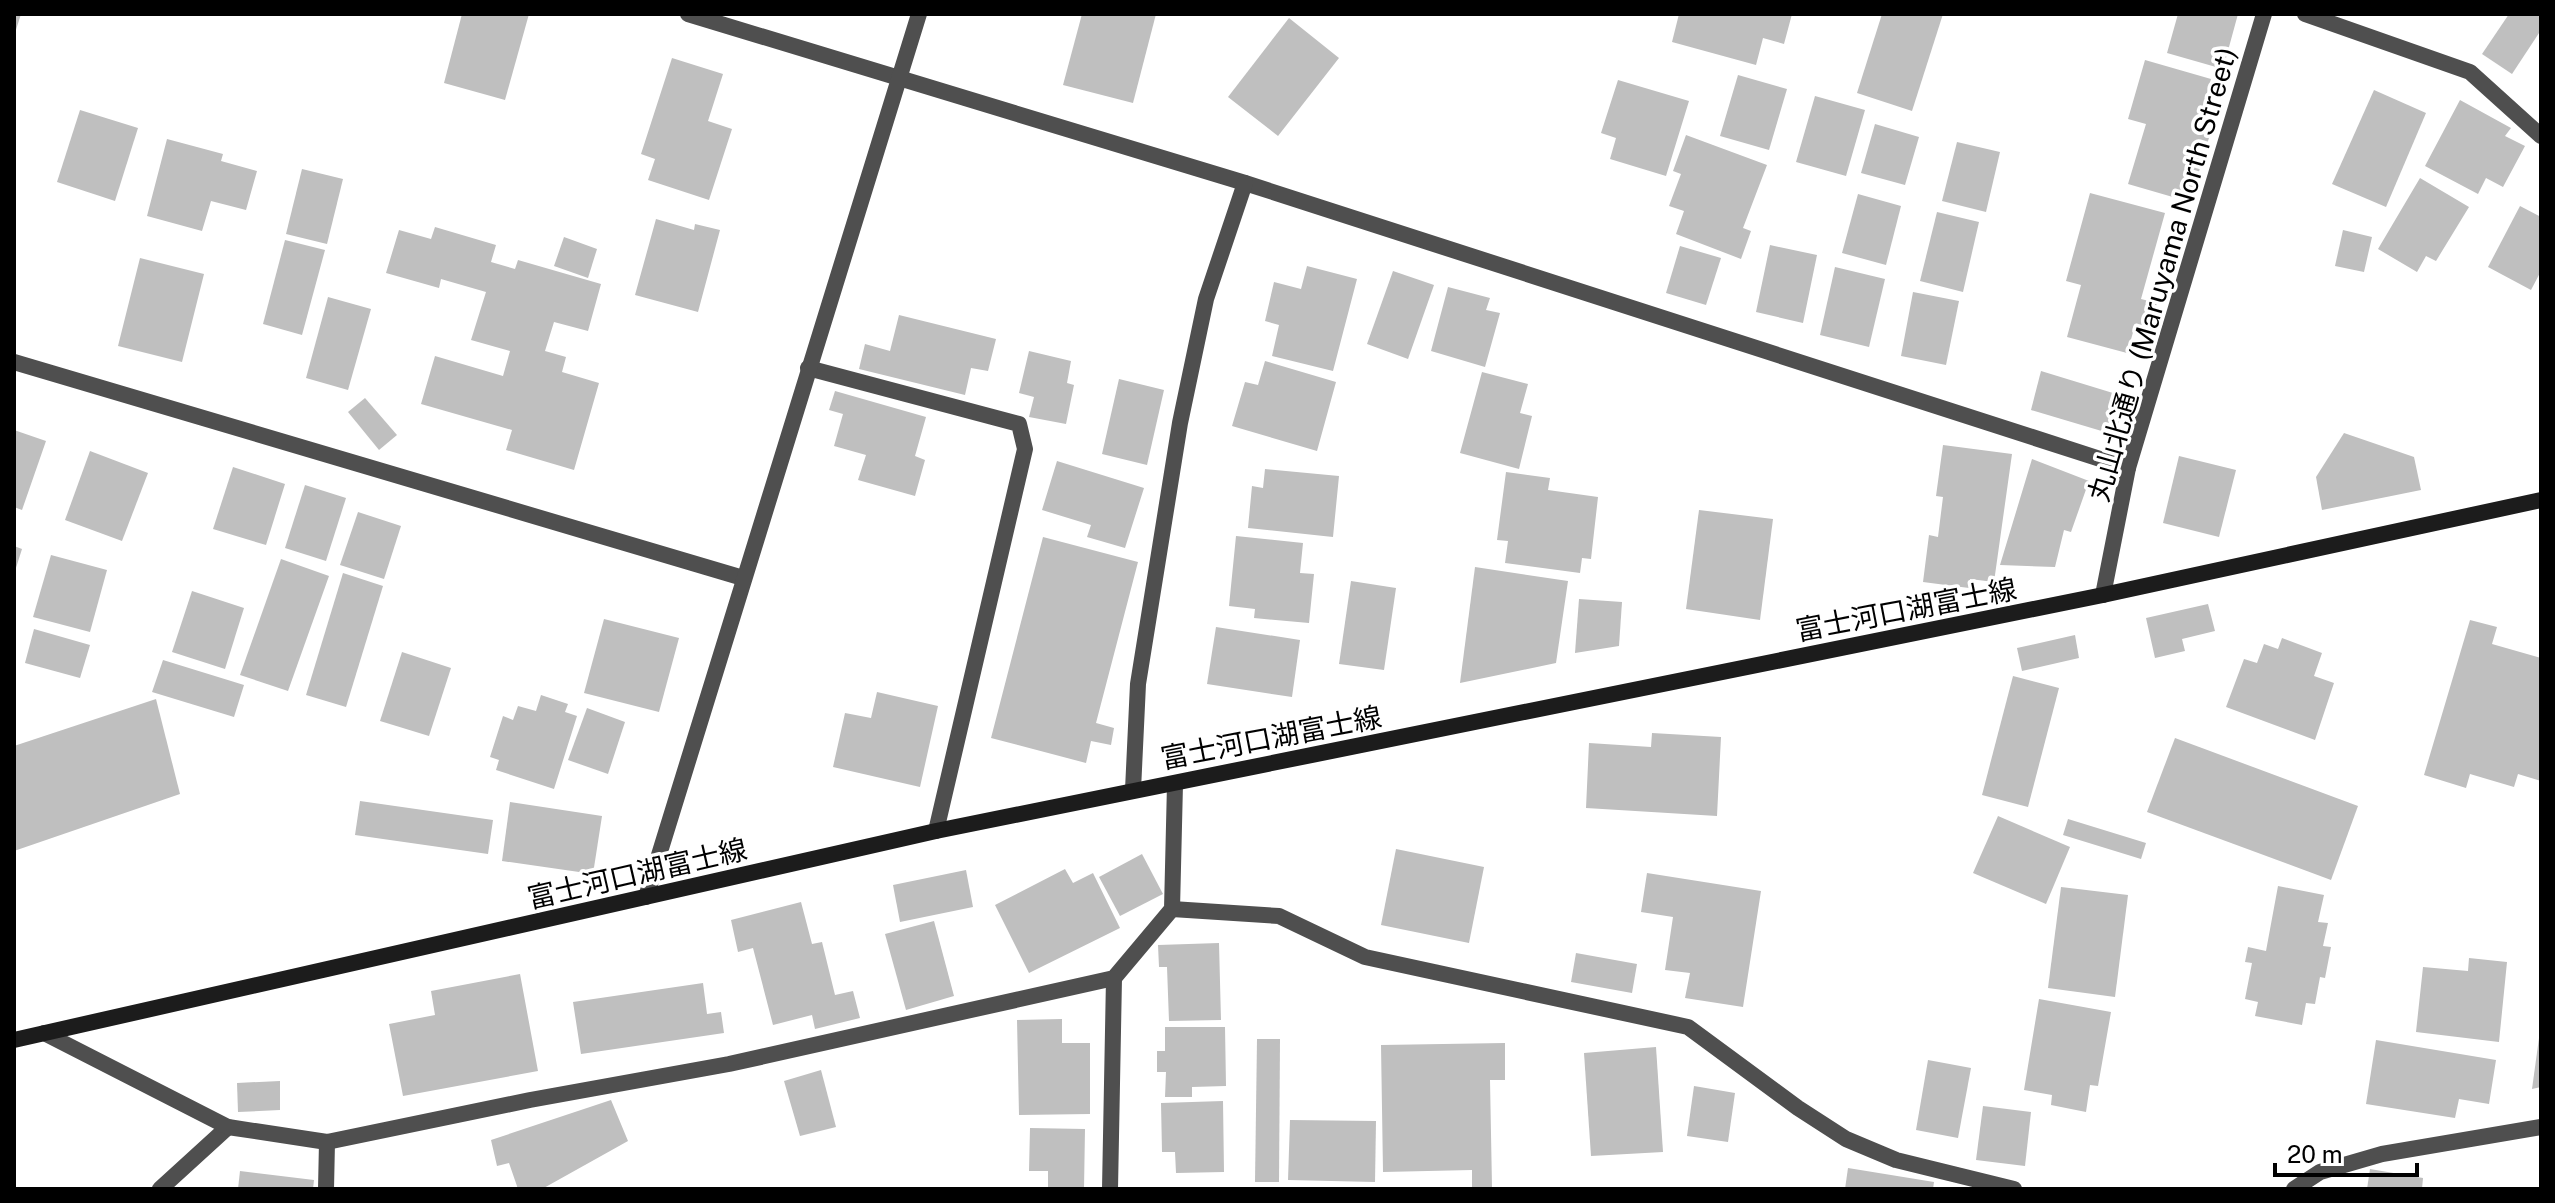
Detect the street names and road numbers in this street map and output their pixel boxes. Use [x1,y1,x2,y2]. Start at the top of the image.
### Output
street label: 丸山北通り (Maruyama North Street) [2081,43,2243,505]
street label: 富士河口湖富士線 [1793,571,2019,647]
street label: 富士河口湖富士線 [1158,699,1384,775]
street label: 富士河口湖富士線 [524,832,750,914]

